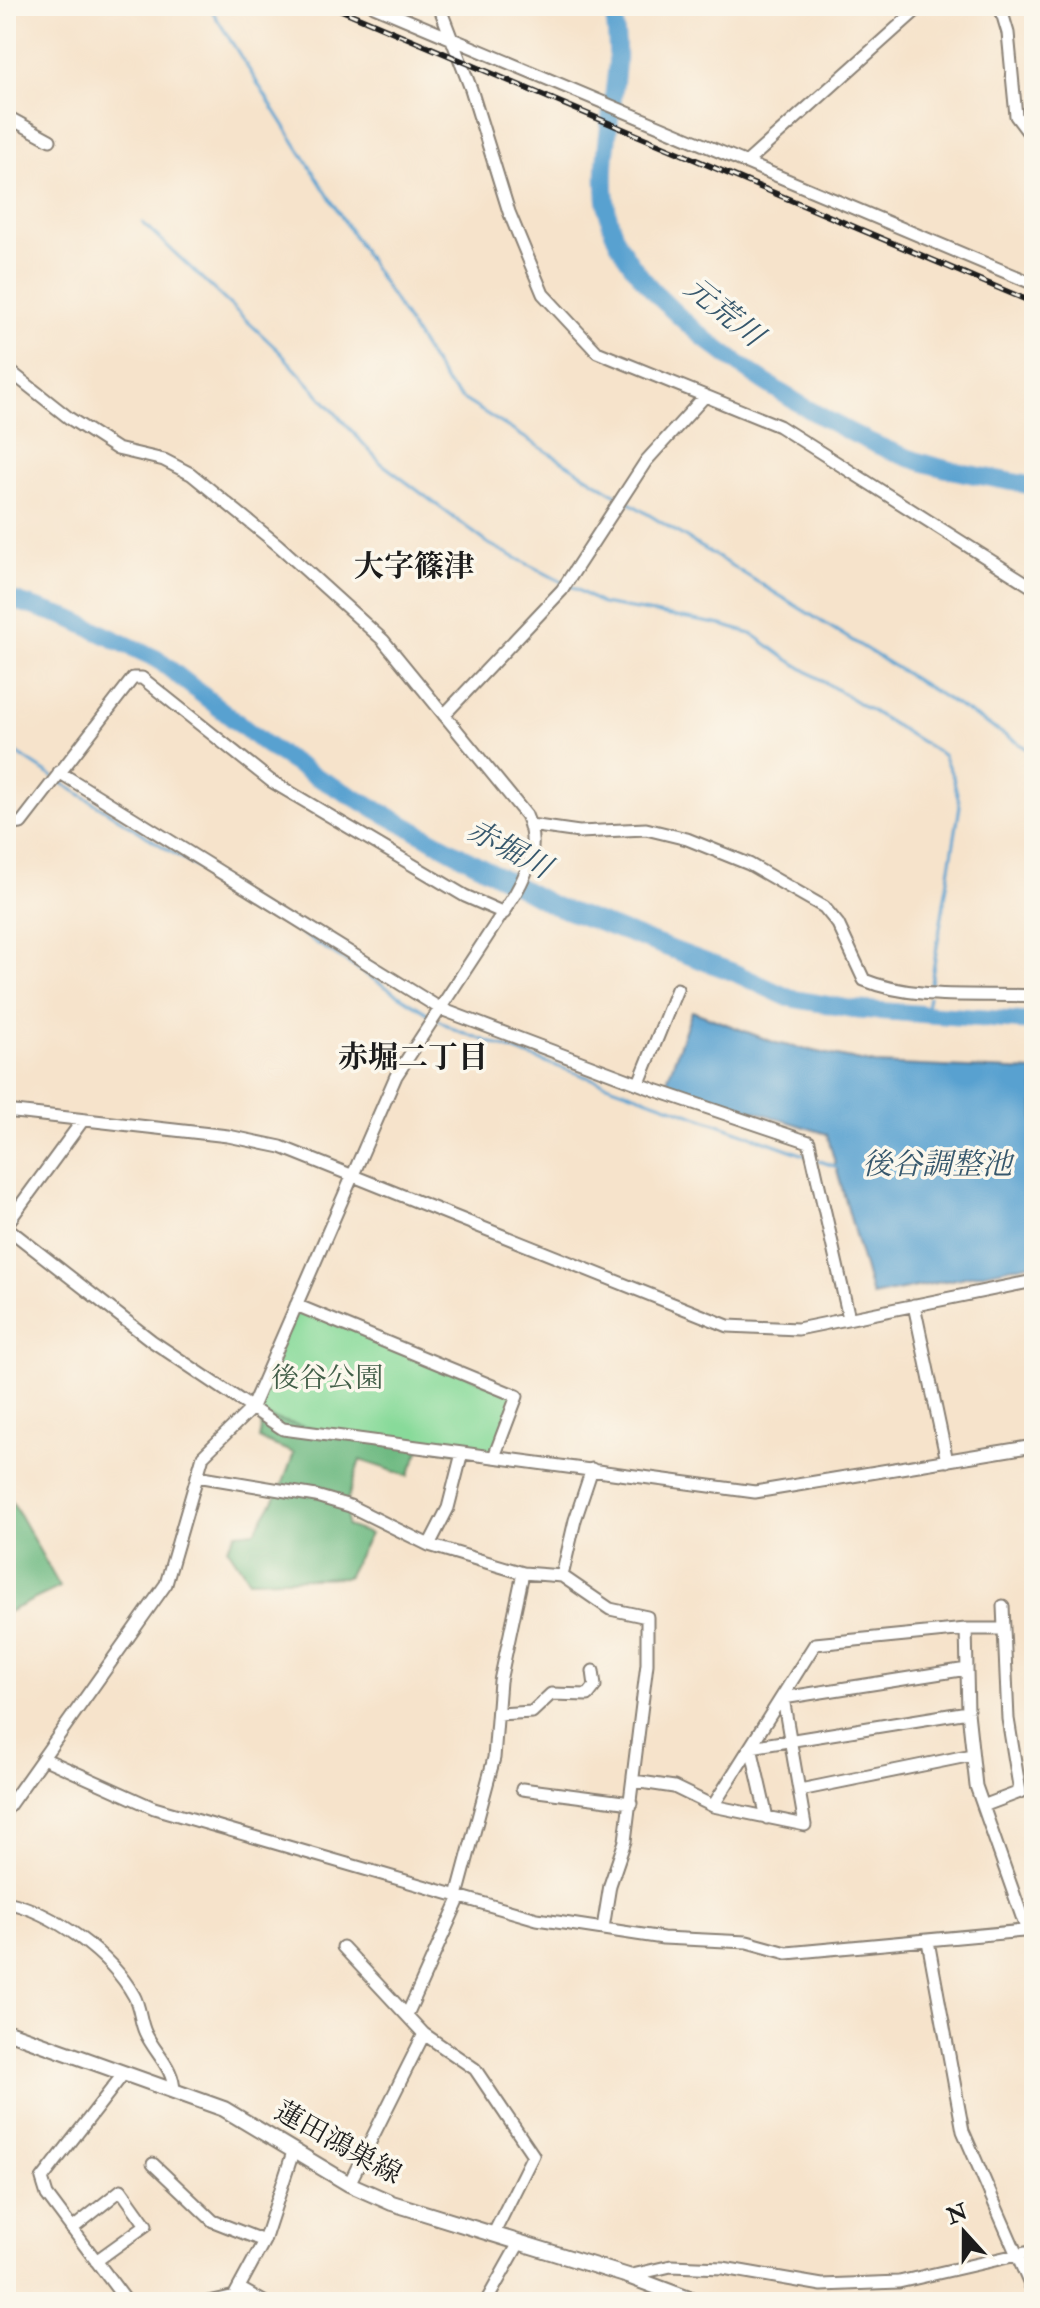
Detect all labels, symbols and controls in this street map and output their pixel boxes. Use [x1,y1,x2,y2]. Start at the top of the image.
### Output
water label: 元荒川 [677,269,773,357]
district label: 大字篠津 [354,548,474,585]
water label: 赤堀川 [461,812,560,888]
district label: 赤堀二丁目 [338,1039,488,1076]
water label: 後谷調整池 [862,1146,1015,1183]
park label: 後谷公園 [271,1361,383,1396]
street label: 蓮田鴻巣線 [268,2094,408,2192]
north arrow [924,2192,1004,2272]
text: N [942,2198,972,2231]

